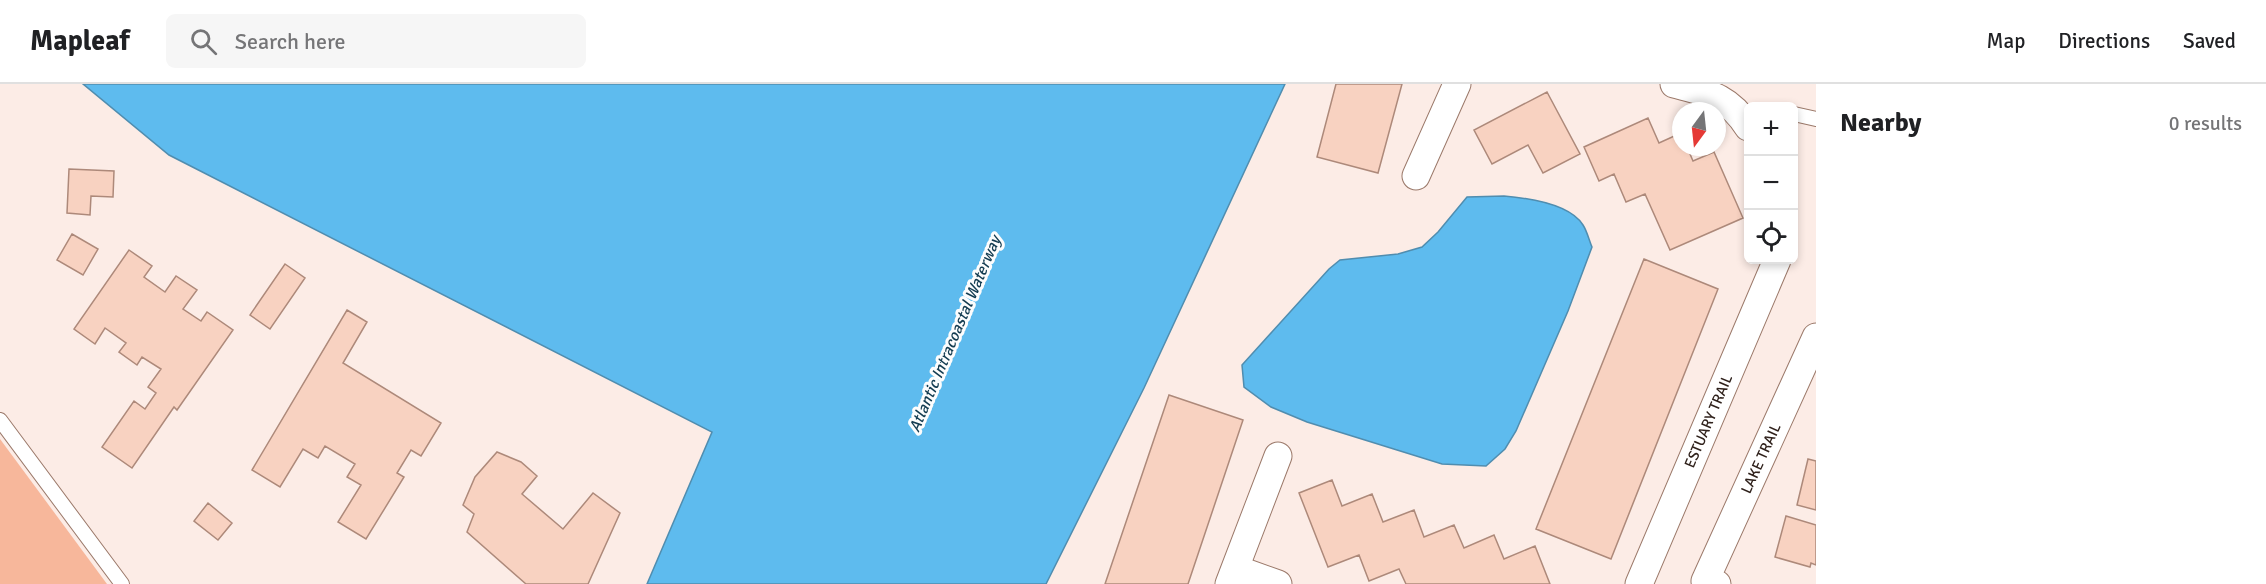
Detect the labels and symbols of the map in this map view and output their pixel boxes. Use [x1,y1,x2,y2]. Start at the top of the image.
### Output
north arrow [1672,102,1726,156]
water label: Atlantic Intracoastal Waterway [905,231,1006,435]
street label: ESTUARY TRAIL [1680,371,1736,471]
street label: LAKE TRAIL [1737,420,1785,496]

